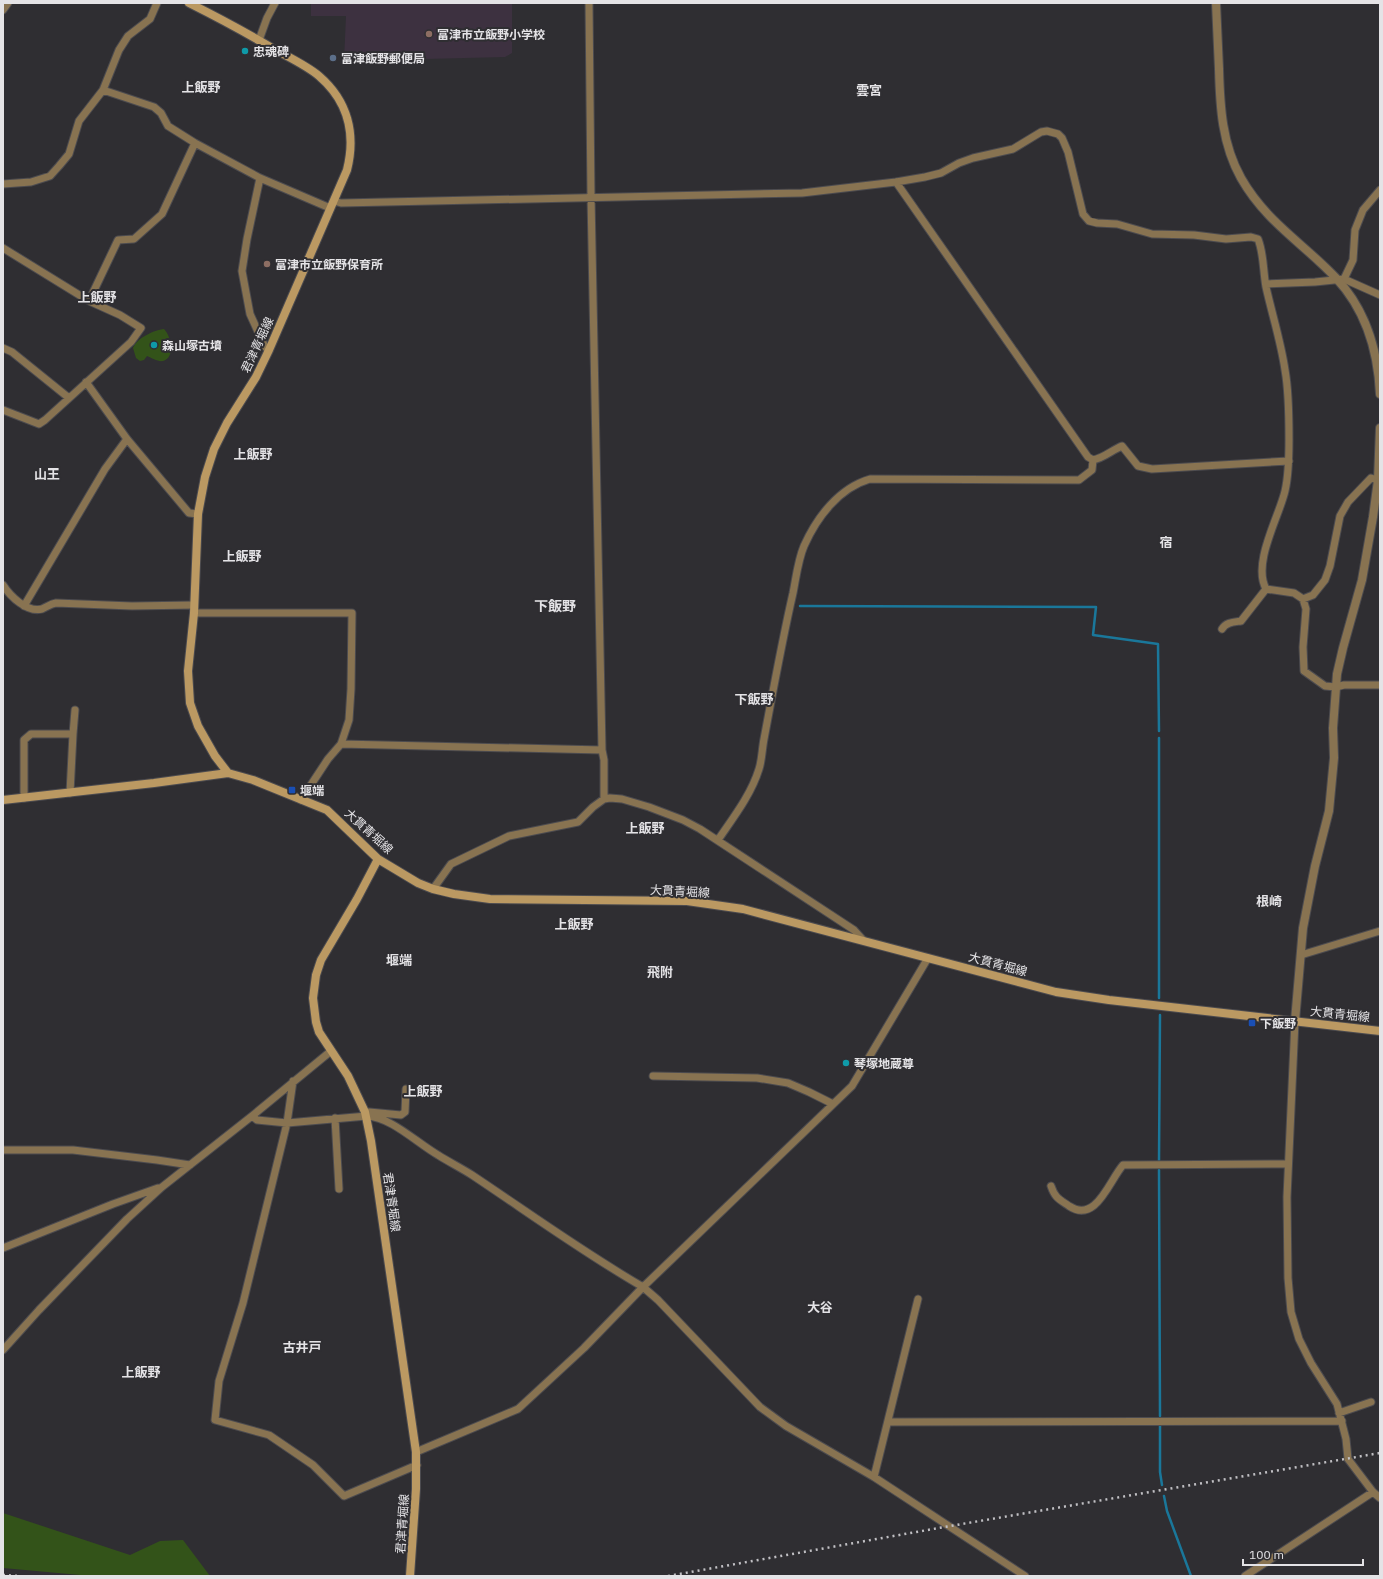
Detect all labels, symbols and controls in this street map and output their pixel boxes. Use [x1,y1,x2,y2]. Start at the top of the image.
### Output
place label: 富津市立飯野小学校 [437,27,545,42]
marker: 富津市立飯野小学校 [424,29,434,39]
place label: 忠魂碑 [253,44,289,59]
marker: 忠魂碑 [240,46,250,56]
place label: 富津飯野郵便局 [341,51,425,66]
marker: 富津飯野郵便局 [328,53,338,63]
district label: 上飯野 [181,79,221,96]
district label: 雲宮 [856,82,882,99]
place label: 富津市立飯野保育所 [275,257,383,272]
marker: 富津市立飯野保育所 [262,259,272,269]
district label: 上飯野 [77,289,117,306]
street label: 君津青堀線 [238,315,276,375]
place label: 森山塚古墳 [162,338,222,353]
marker: 森山塚古墳 [149,340,159,350]
district label: 上飯野 [233,446,273,463]
district label: 山王 [34,466,60,483]
district label: 宿 [1159,534,1173,551]
district label: 上飯野 [222,548,262,565]
district label: 下飯野 [534,597,576,615]
district label: 下飯野 [734,691,774,708]
place label: 堰端 [300,783,324,798]
marker: 堰端 [287,785,297,795]
street label: 大貫青堀線 [342,805,396,857]
district label: 上飯野 [625,820,665,837]
street label: 大貫青堀線 [650,882,710,900]
district label: 根崎 [1256,893,1282,910]
district label: 上飯野 [554,916,594,933]
street label: 大貫青堀線 [967,949,1029,979]
district label: 堰端 [386,952,412,969]
district label: 飛附 [647,964,673,981]
street label: 大貫青堀線 [1309,1003,1371,1025]
place label: 下飯野 [1260,1016,1296,1031]
marker: 下飯野 [1247,1018,1257,1028]
place label: 琴塚地蔵尊 [854,1056,914,1071]
marker: 琴塚地蔵尊 [841,1058,851,1068]
district label: 上飯野 [403,1083,443,1100]
street label: 君津青堀線 [380,1171,404,1233]
district label: 大谷 [807,1299,833,1316]
district label: 古井戸 [282,1339,322,1356]
district label: 上飯野 [121,1364,161,1381]
street label: 君津青堀線 [392,1494,412,1554]
scale bar [1243,1541,1363,1567]
text: 100 m [1249,1547,1284,1562]

